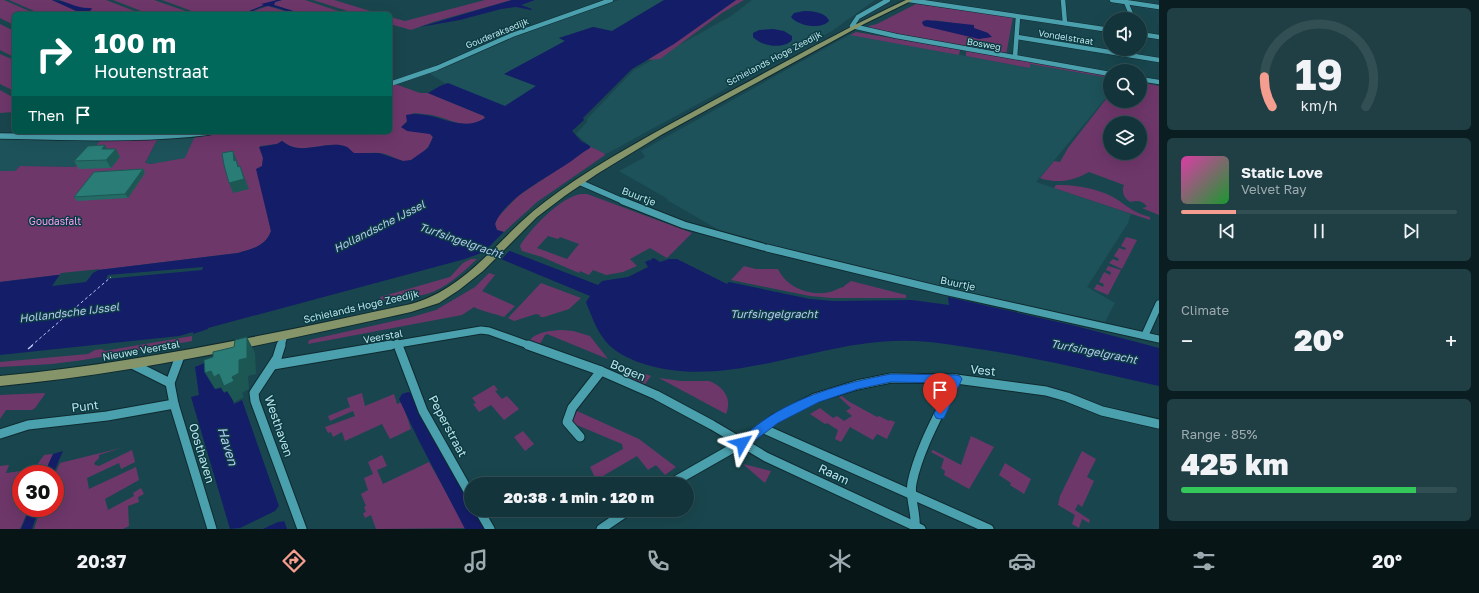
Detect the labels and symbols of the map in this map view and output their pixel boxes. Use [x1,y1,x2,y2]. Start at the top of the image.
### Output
street label: Gouderaksedijk [464,15,530,51]
street label: Vondelstraat [1038,27,1095,47]
street label: Schielands Hoge Zeedijk [725,28,823,88]
street label: Bosweg [966,36,1002,52]
street label: Buurtje [620,184,658,208]
water label: Hollandsche IJssel [331,197,427,255]
park label: Goudasfalt [29,215,81,227]
water label: Turfsingelgracht [417,220,506,262]
street label: Buurtje [939,273,977,293]
street label: Schielands Hoge Zeedijk [302,287,420,325]
water label: Hollandsche IJssel [18,299,120,325]
water label: Turfsingelgracht [730,307,819,321]
street label: Veerstal [362,327,404,345]
water label: Turfsingelgracht [1050,336,1140,367]
street label: Nieuwe Veerstal [101,337,181,363]
street label: Bogen [608,356,648,384]
street label: Vest [970,361,997,379]
pin [923,373,957,414]
street label: Westhaven [262,393,296,459]
street label: Peperstraat [425,393,471,460]
street label: Punt [71,397,100,415]
street label: Oosthaven [186,421,218,485]
position arrow [721,422,763,464]
water label: Haven [215,425,242,468]
street label: Raam [816,460,852,488]
speed limit sign: 30 [12,465,64,517]

